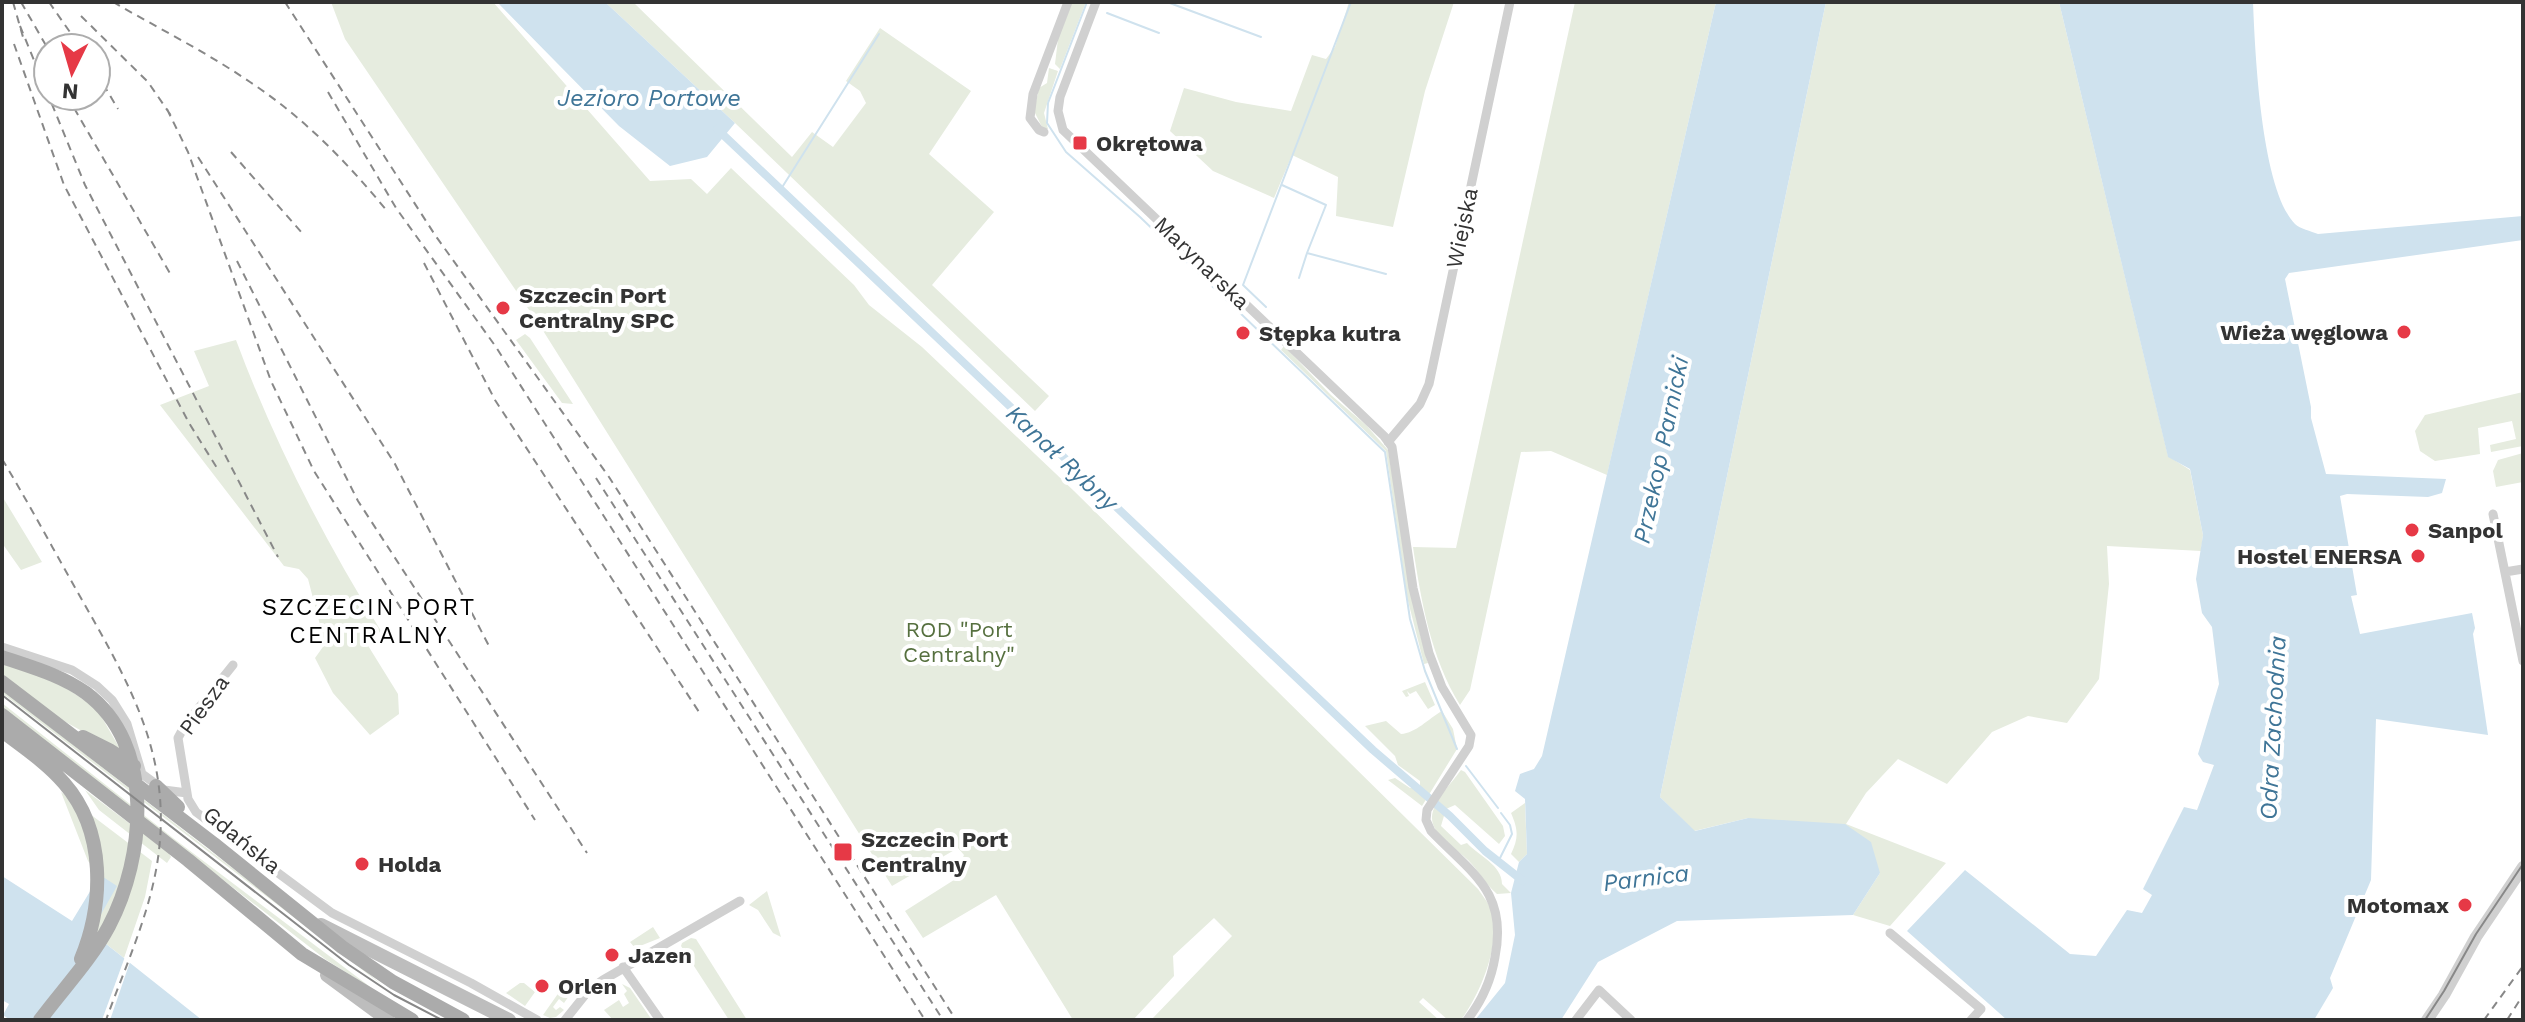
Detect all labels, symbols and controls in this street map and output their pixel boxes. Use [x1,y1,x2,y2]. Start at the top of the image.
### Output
north arrow [32,32,112,112]
text: N [61,78,80,105]
water label: Jezioro Portowe [557,84,741,112]
place label: Okrętowa [1096,131,1203,156]
marker: Okrętowa [1071,134,1089,152]
street label: Wiejska [1441,185,1483,271]
street label: Marynarska [1149,212,1255,314]
place label: Szczecin Port Centralny SPC [519,283,674,333]
marker: Szczecin Port Centralny SPC [494,299,512,317]
place label: Wieża węglowa [2220,320,2388,345]
place label: Stępka kutra [1259,321,1401,346]
marker: Wieża węglowa [2395,323,2413,341]
marker: Stępka kutra [1234,324,1252,342]
water label: Przekop Parnicki [1628,353,1695,546]
water label: Kanał Rybny [1000,399,1125,518]
place label: Sanpol [2428,518,2503,543]
marker: Sanpol [2403,521,2421,539]
place label: Hostel ENERSA [2237,544,2402,569]
marker: Hostel ENERSA [2409,547,2427,565]
district label: SZCZECIN PORT CENTRALNY [262,593,476,649]
park label: ROD "Port Centralny" [903,617,1015,667]
water label: Odra Zachodnia [2254,635,2292,821]
street label: Piesza [174,670,234,740]
street label: Gdańska [198,801,286,879]
place label: Szczecin Port Centralny [861,827,1008,877]
marker: Szczecin Port Centralny [832,841,854,863]
place label: Holda [378,852,441,877]
marker: Holda [353,855,371,873]
water label: Parnica [1601,859,1691,897]
place label: Motomax [2347,893,2449,918]
marker: Motomax [2456,896,2474,914]
place label: Jazen [628,943,692,968]
marker: Jazen [603,946,621,964]
place label: Orlen [558,974,617,999]
marker: Orlen [533,977,551,995]

